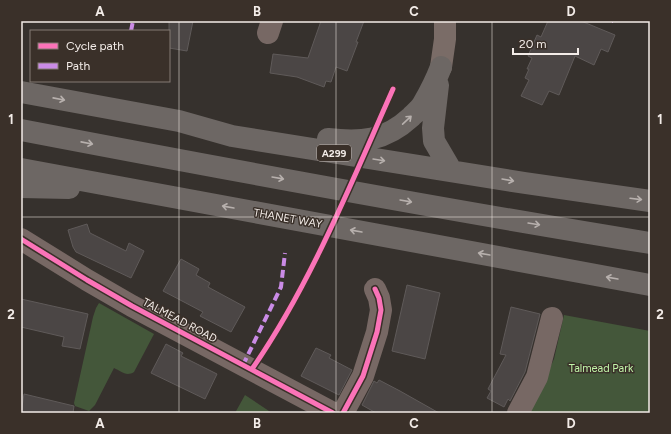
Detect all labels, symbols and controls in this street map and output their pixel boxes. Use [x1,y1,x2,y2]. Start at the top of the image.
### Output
text: A [95,4,105,19]
text: B [253,4,261,19]
text: C [409,4,419,19]
text: D [566,4,576,19]
legend [30,30,170,82]
scale bar [513,30,578,56]
text: 20 m [519,37,547,51]
text: Cycle path [66,39,124,53]
text: Path [66,59,90,73]
one-way arrow [52,95,65,103]
text: 1 [8,112,14,127]
text: 1 [657,112,663,127]
one-way arrow [402,116,412,125]
one-way arrow [80,139,93,147]
road number: A299 [317,145,351,161]
one-way arrow [372,156,385,164]
one-way arrow [271,175,284,183]
one-way arrow [501,176,514,184]
one-way arrow [629,195,642,203]
one-way arrow [399,198,412,206]
one-way arrow [222,203,235,211]
street label: THANET WAY [252,206,324,231]
one-way arrow [527,220,540,228]
one-way arrow [350,227,363,235]
one-way arrow [478,250,491,258]
one-way arrow [606,274,619,282]
street label: TALMEAD ROAD [140,295,220,346]
text: 2 [7,307,15,322]
text: 2 [656,307,664,322]
park label: Talmead Park [569,362,634,375]
text: A [95,416,105,431]
text: B [253,416,261,431]
text: C [409,416,419,431]
text: D [566,416,576,431]

